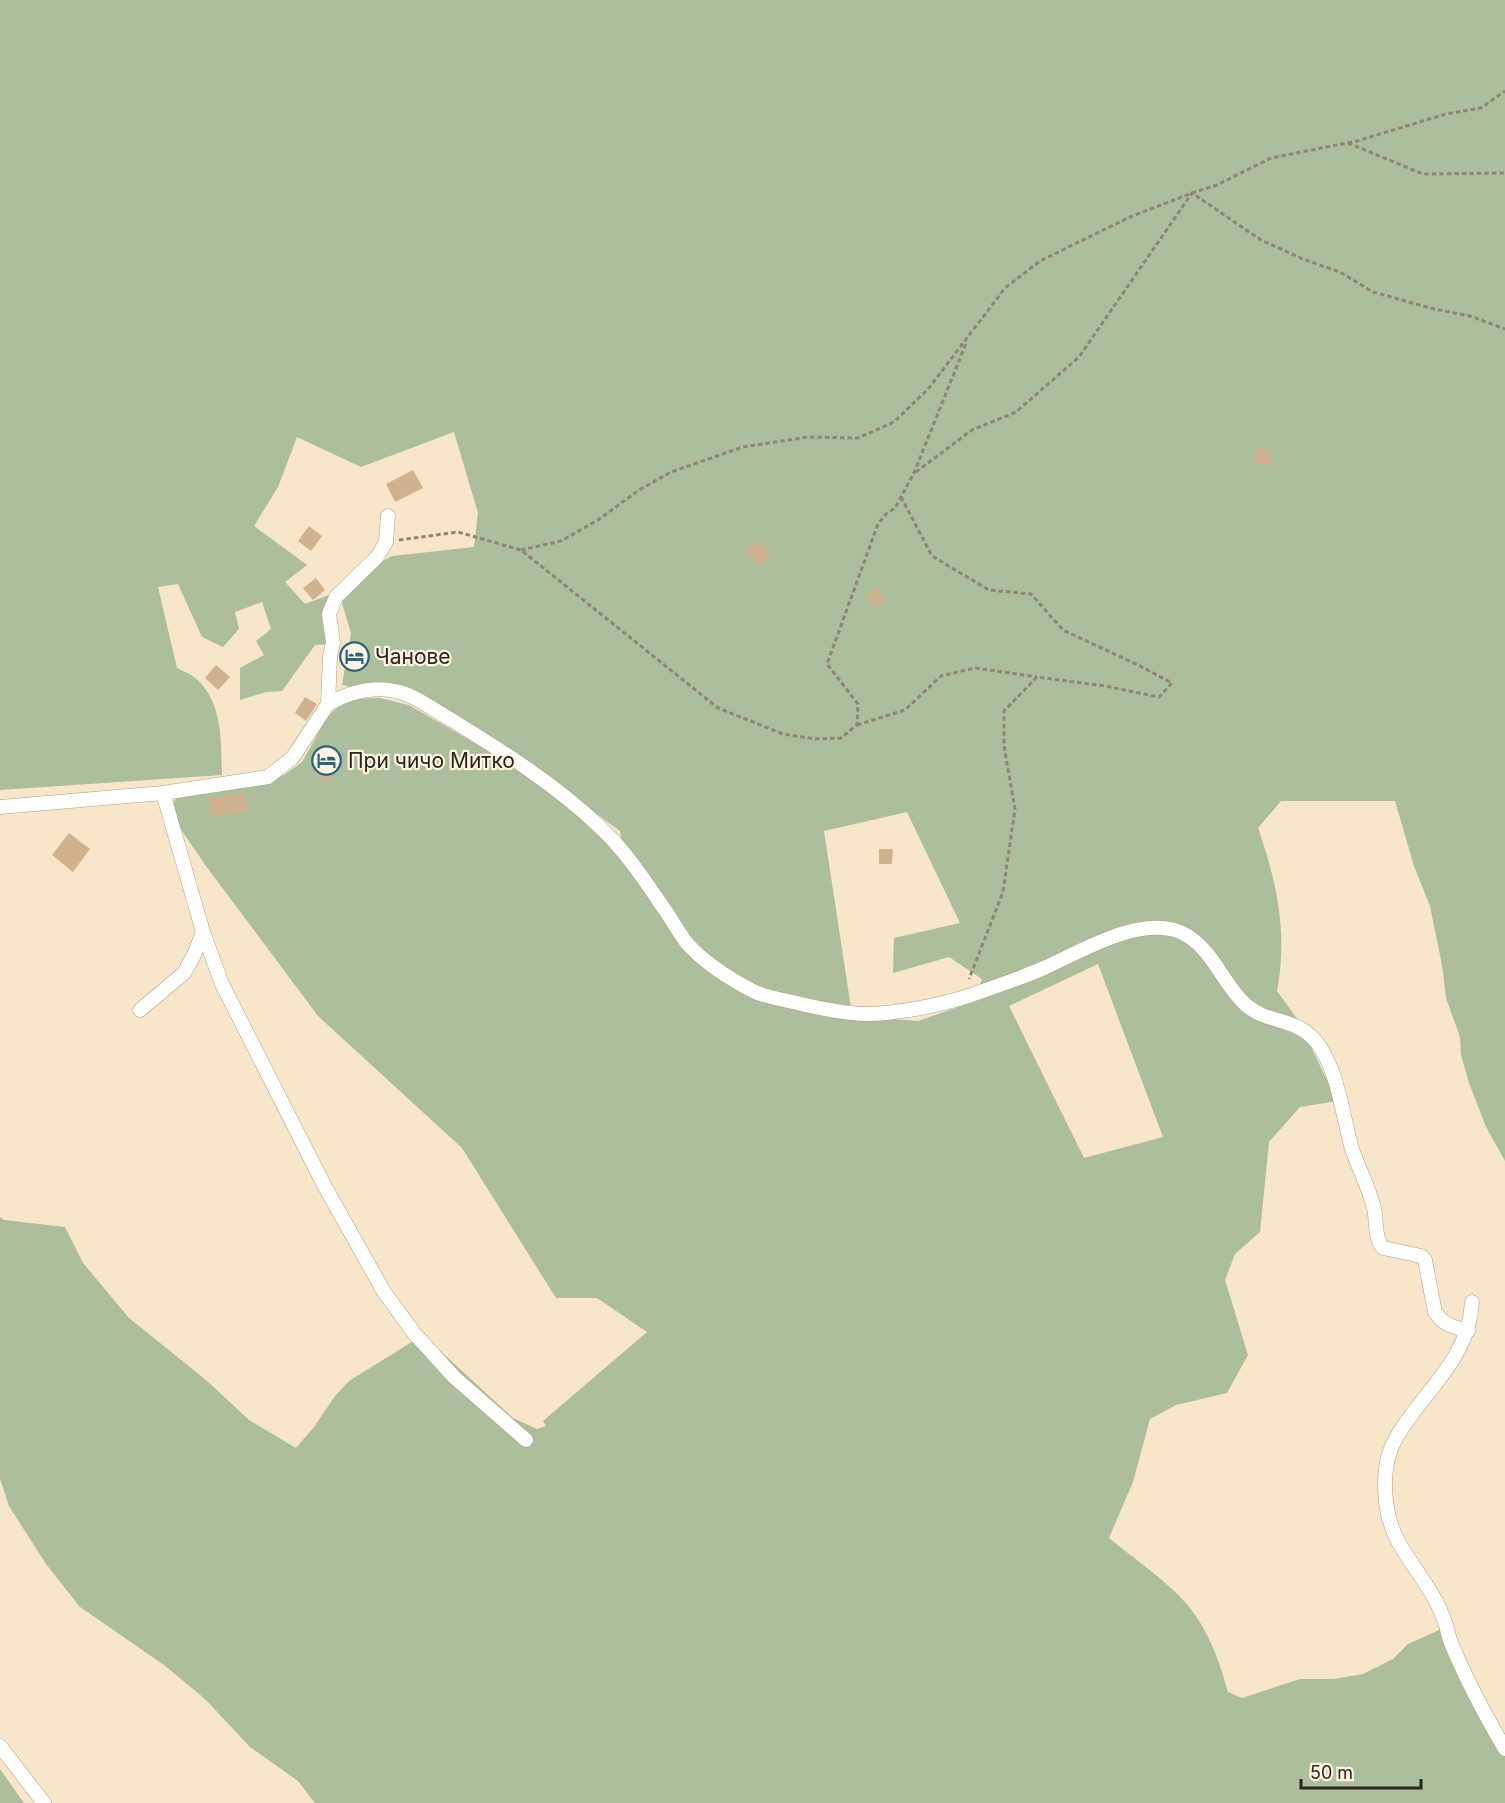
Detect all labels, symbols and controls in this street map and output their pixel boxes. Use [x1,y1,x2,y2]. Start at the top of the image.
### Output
hotel icon: Чанове [338,641,370,673]
place label: Чанове [375,644,451,669]
hotel icon: При чичо Митко [311,745,343,777]
place label: При чичо Митко [348,748,515,773]
scale bar [1301,1752,1421,1790]
text: 50 m [1310,1762,1353,1783]

